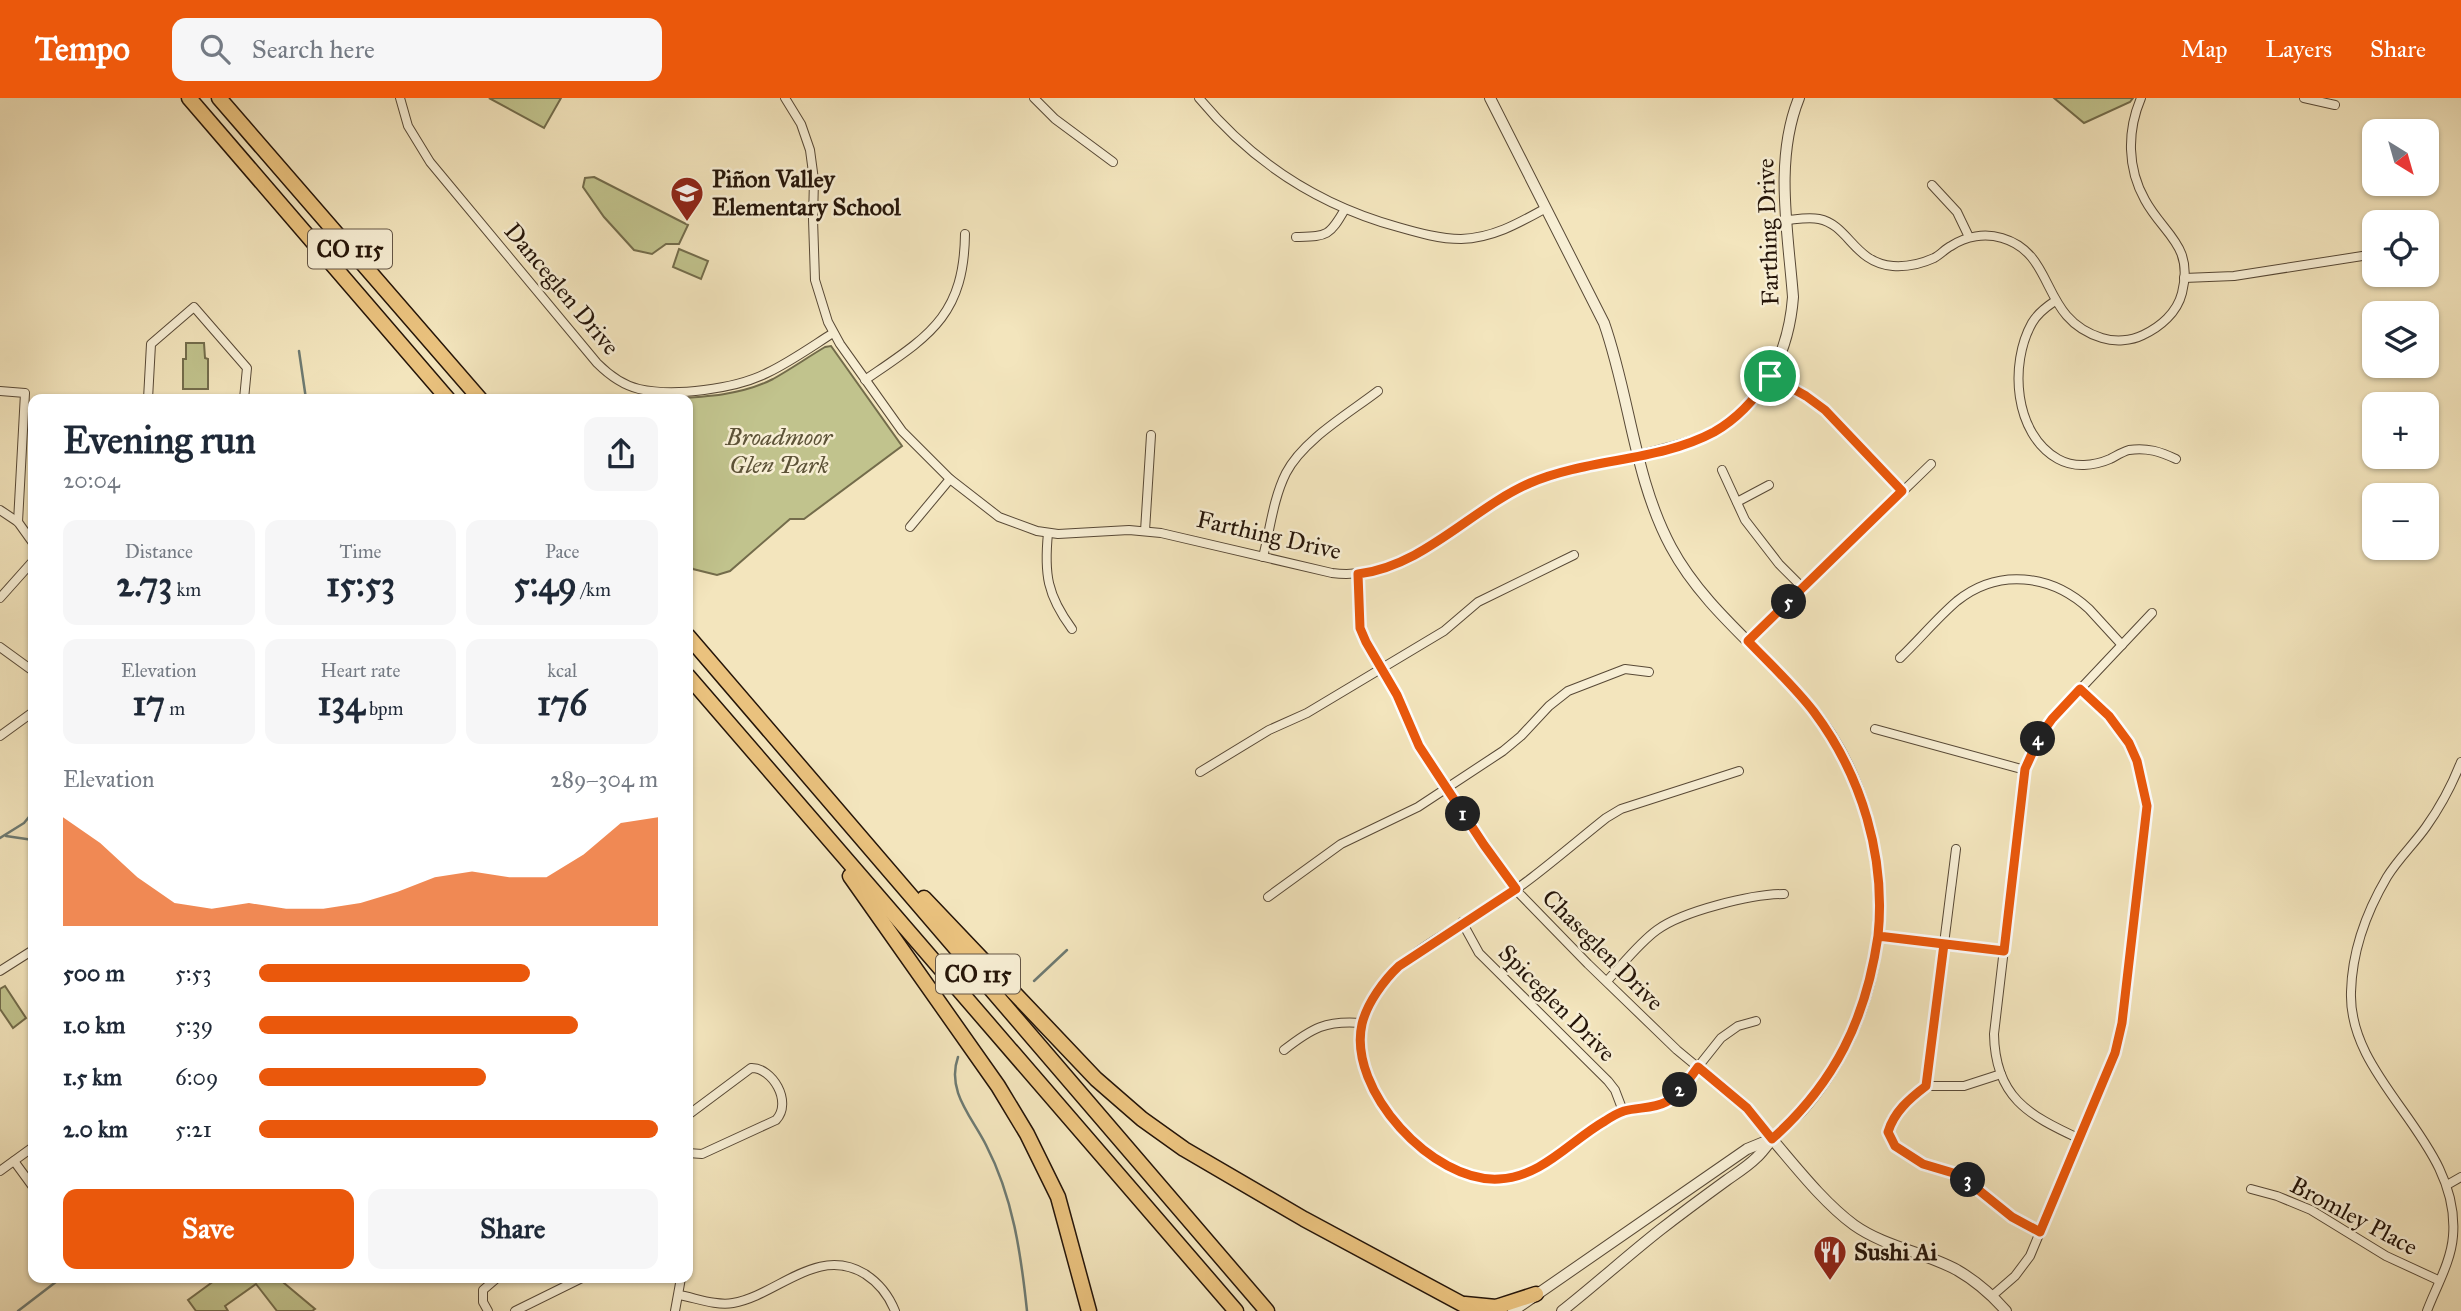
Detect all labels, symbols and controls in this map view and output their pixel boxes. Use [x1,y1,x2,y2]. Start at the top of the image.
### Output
search box [172,18,662,81]
text: Tempo [35,29,130,69]
icon: search [196,30,234,68]
text: Search here [252,33,375,65]
text: Map [2181,34,2228,64]
text: Layers [2266,34,2332,64]
text: Share [2370,34,2426,64]
north arrow [2362,119,2440,196]
map controls [2362,119,2439,560]
street label: Farthing Drive [1750,158,1786,306]
place label: Piñon Valley Elementary School [712,164,901,222]
school or university icon: Piñon Valley Elementary School [668,174,706,223]
button: locate [2362,210,2439,287]
street label: Danceglen Drive [498,217,626,361]
road number: CO 115 [308,230,392,268]
button: layers [2362,301,2439,378]
pin [1740,346,1800,406]
icon: arrive [1751,357,1789,395]
button: + [2362,392,2439,469]
text: Evening run [63,417,256,463]
button: share [584,417,658,491]
park label: Broadmoor Glen Park [725,422,834,480]
text: 20:04 [63,466,120,494]
button: − [2362,483,2439,560]
street label: Farthing Drive [1194,504,1344,566]
text: Distance [125,540,193,563]
text: Time [339,540,382,563]
text: Pace [545,540,579,563]
text: 2.73 [116,563,172,606]
text: 15:53 [326,563,395,606]
text: 5:49 [513,563,577,606]
text: km [172,578,201,601]
text: /km [577,578,611,601]
pin: 5 [1772,584,1806,620]
text: 5 [1784,590,1793,613]
text: Elevation [121,659,197,682]
text: Heart rate [321,659,400,682]
text: kcal [547,659,577,682]
text: 17 [133,682,165,725]
text: 134 [317,682,365,725]
text: 176 [537,682,587,725]
text: m [165,697,185,720]
text: bpm [365,697,404,720]
pin: 4 [2021,722,2056,756]
text: 4 [2032,727,2043,750]
text: Elevation [63,765,154,793]
text: 289–304 m [550,765,658,793]
pin: 1 [1446,796,1480,832]
text: 1 [1459,802,1466,825]
street label: Chaseglen Drive [1536,883,1670,1017]
street label: Spiceglen Drive [1492,938,1622,1068]
road number: CO 115 [936,954,1020,994]
text: 500 m [63,959,125,987]
text: 5:53 [175,959,211,987]
text: 1.0 km [63,1011,125,1039]
text: 5:39 [175,1011,213,1039]
text: 1.5 km [63,1063,122,1091]
text: 6:09 [175,1063,218,1091]
pin: 2 [1662,1072,1698,1108]
text: 2 [1675,1078,1684,1101]
text: 2.0 km [63,1115,128,1143]
text: 5:21 [175,1115,212,1143]
pin: 3 [1951,1162,1986,1198]
text: 3 [1964,1168,1971,1191]
street label: Bromley Place [2285,1170,2423,1262]
button: Save [63,1189,354,1269]
button: Share [368,1189,658,1269]
restaurant icon: Sushi Ai [1811,1233,1849,1282]
place label: Sushi Ai [1854,1237,1938,1267]

